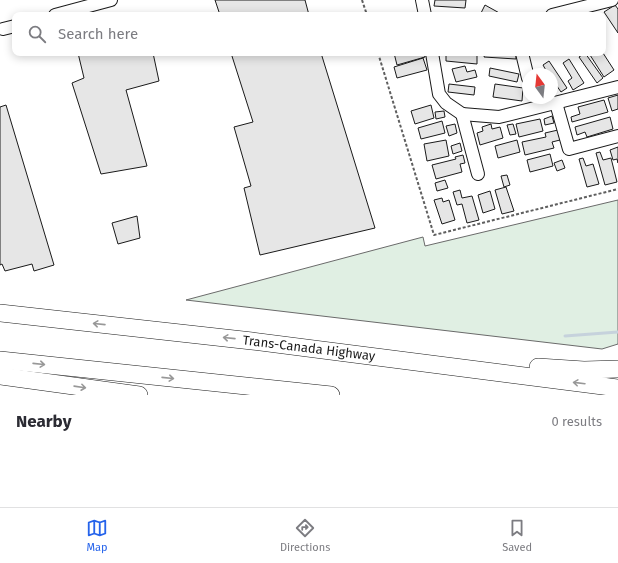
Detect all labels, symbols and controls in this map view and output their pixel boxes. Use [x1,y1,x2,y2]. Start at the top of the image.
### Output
search box [12,12,606,56]
icon: search [26,23,48,45]
text: Search here [58,25,138,43]
north arrow [522,68,558,104]
one-way arrow [93,320,106,328]
street label: Trans-Canada Highway [242,332,377,364]
one-way arrow [223,335,236,342]
one-way arrow [32,360,45,367]
one-way arrow [161,374,174,381]
one-way arrow [573,379,586,387]
one-way arrow [73,383,86,391]
text: Nearby [16,411,71,432]
text: 0 results [551,414,602,429]
tab: Map [86,517,108,554]
tab: Directions [280,517,330,554]
tab: Saved [502,517,532,554]

